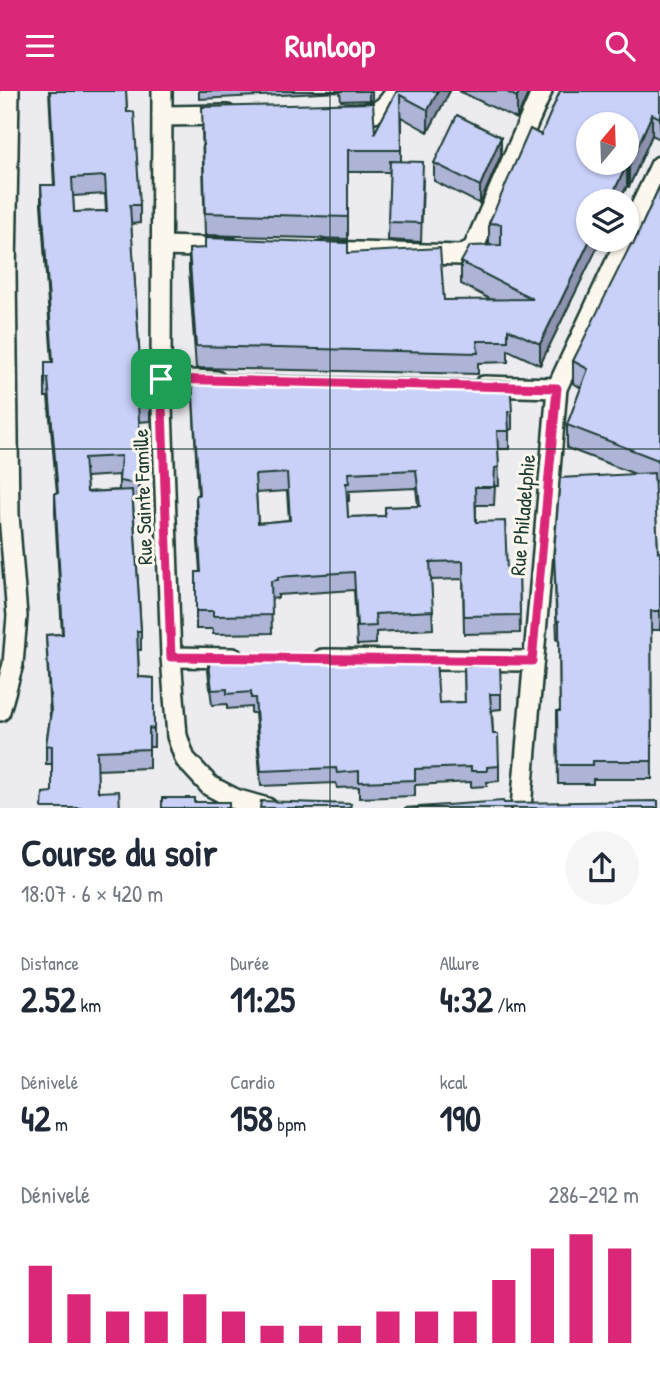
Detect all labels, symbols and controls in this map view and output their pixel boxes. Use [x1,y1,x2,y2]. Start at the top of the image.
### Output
text: Runloop [285,24,375,67]
icon: menu [21,27,59,65]
icon: search [601,27,639,65]
north arrow [576,112,639,175]
map controls [576,112,639,252]
button: layers [576,189,639,252]
pin [131,349,191,409]
icon: arrive [142,360,180,398]
street label: Rue Sainte Famille [126,428,159,566]
street label: Rue Philadelphie [503,453,542,577]
text: Course du soir [21,826,217,878]
button: share [565,831,639,905]
text: 18:07 · 6 × 420 m [21,878,163,909]
text: Distance [21,950,79,976]
text: Durée [230,950,269,976]
text: Allure [440,950,480,976]
text: 2.52 [21,976,76,1023]
text: 11:25 [230,976,295,1023]
text: 4:32 [440,976,493,1023]
text: km [76,992,101,1018]
text: /km [493,992,526,1018]
text: Dénivelé [21,1069,78,1095]
text: Cardio [230,1069,275,1095]
text: kcal [440,1069,467,1095]
text: 42 [21,1095,51,1142]
text: 158 [230,1095,273,1142]
text: 190 [440,1095,481,1142]
text: m [51,1111,68,1137]
text: bpm [273,1111,306,1137]
text: Dénivelé [21,1179,90,1210]
text: 286–292 m [549,1179,639,1210]

